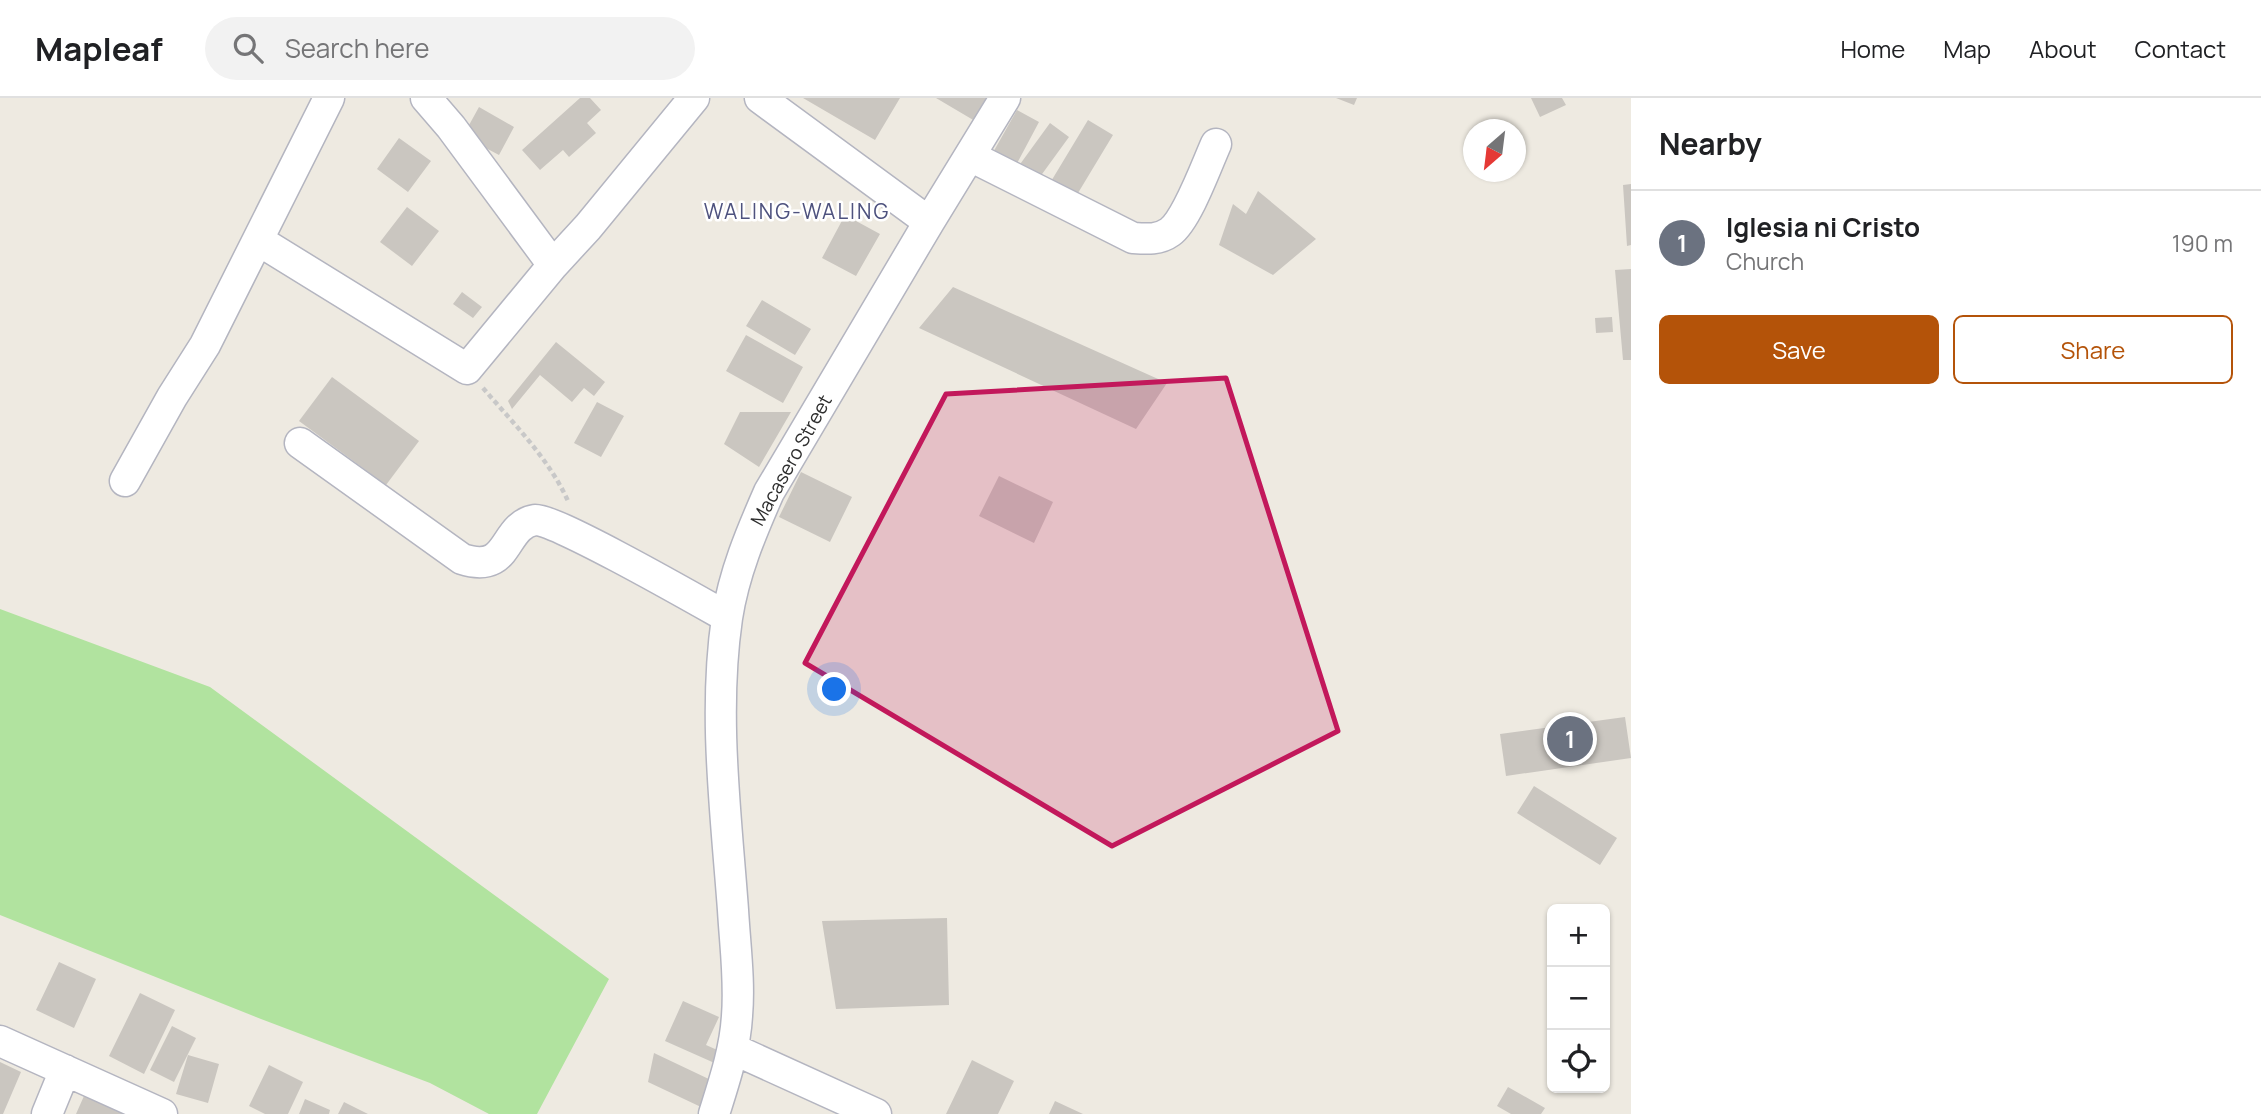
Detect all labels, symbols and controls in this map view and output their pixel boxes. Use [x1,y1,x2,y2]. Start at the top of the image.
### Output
search box [205,17,695,80]
text: Mapleaf [35,26,163,71]
icon: search [229,29,267,67]
text: Search here [285,30,429,66]
text: Home [1840,32,1905,65]
text: Map [1943,32,1991,65]
text: About [2029,32,2097,65]
text: Contact [2135,32,2226,65]
north arrow [1463,119,1526,182]
text: Nearby [1659,123,1762,164]
district label: WALING-WALING [704,197,890,225]
text: Iglesia ni Cristo [1726,209,1920,245]
text: 1 [1677,227,1687,259]
text: 190 m [2172,227,2233,259]
text: Church [1726,245,1804,277]
button: Save [1659,315,1939,384]
button: Share [1953,315,2233,384]
street label: Macasero Street [744,390,838,530]
your location [817,672,851,706]
pin: 1 [1547,713,1593,765]
map controls [1547,904,1610,1093]
button: + [1547,904,1610,967]
button: − [1547,967,1610,1030]
button: locate [1547,1030,1610,1093]

